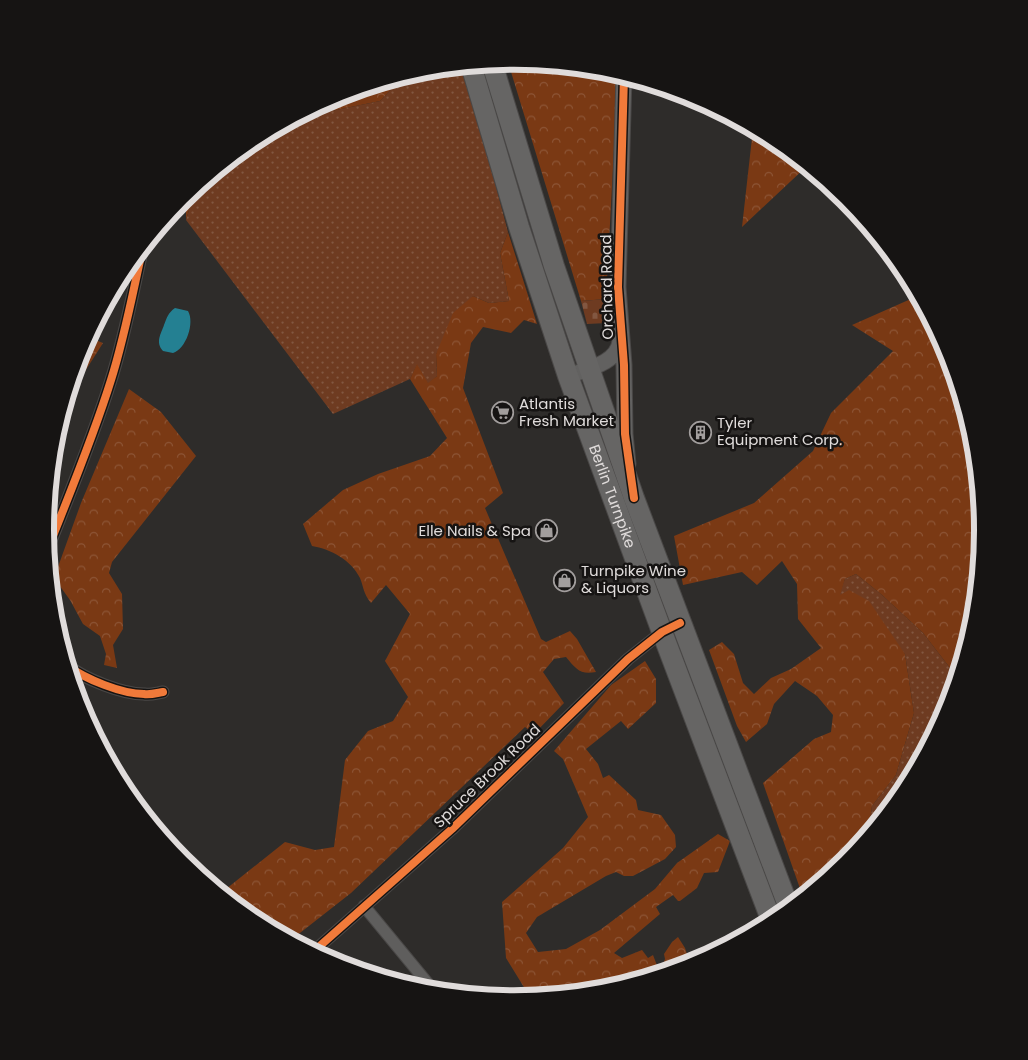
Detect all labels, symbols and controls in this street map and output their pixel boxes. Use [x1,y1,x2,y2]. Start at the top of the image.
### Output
street label: Orchard Road [595,234,618,340]
place label: Atlantis Fresh Market [519,393,614,431]
supermarket icon: Atlantis Fresh Market [491,401,515,425]
place label: Tyler Equipment Corp. [717,412,842,450]
building icon: Tyler Equipment Corp. [689,420,713,444]
street label: Berlin Turnpike [584,441,641,551]
shop icon: Elle Nails & Spa [535,519,559,543]
place label: Elle Nails & Spa [419,520,531,541]
place label: Turnpike Wine & Liquors [581,560,686,598]
shop icon: Turnpike Wine & Liquors [553,568,577,592]
street label: Spruce Brook Road [429,719,545,832]

